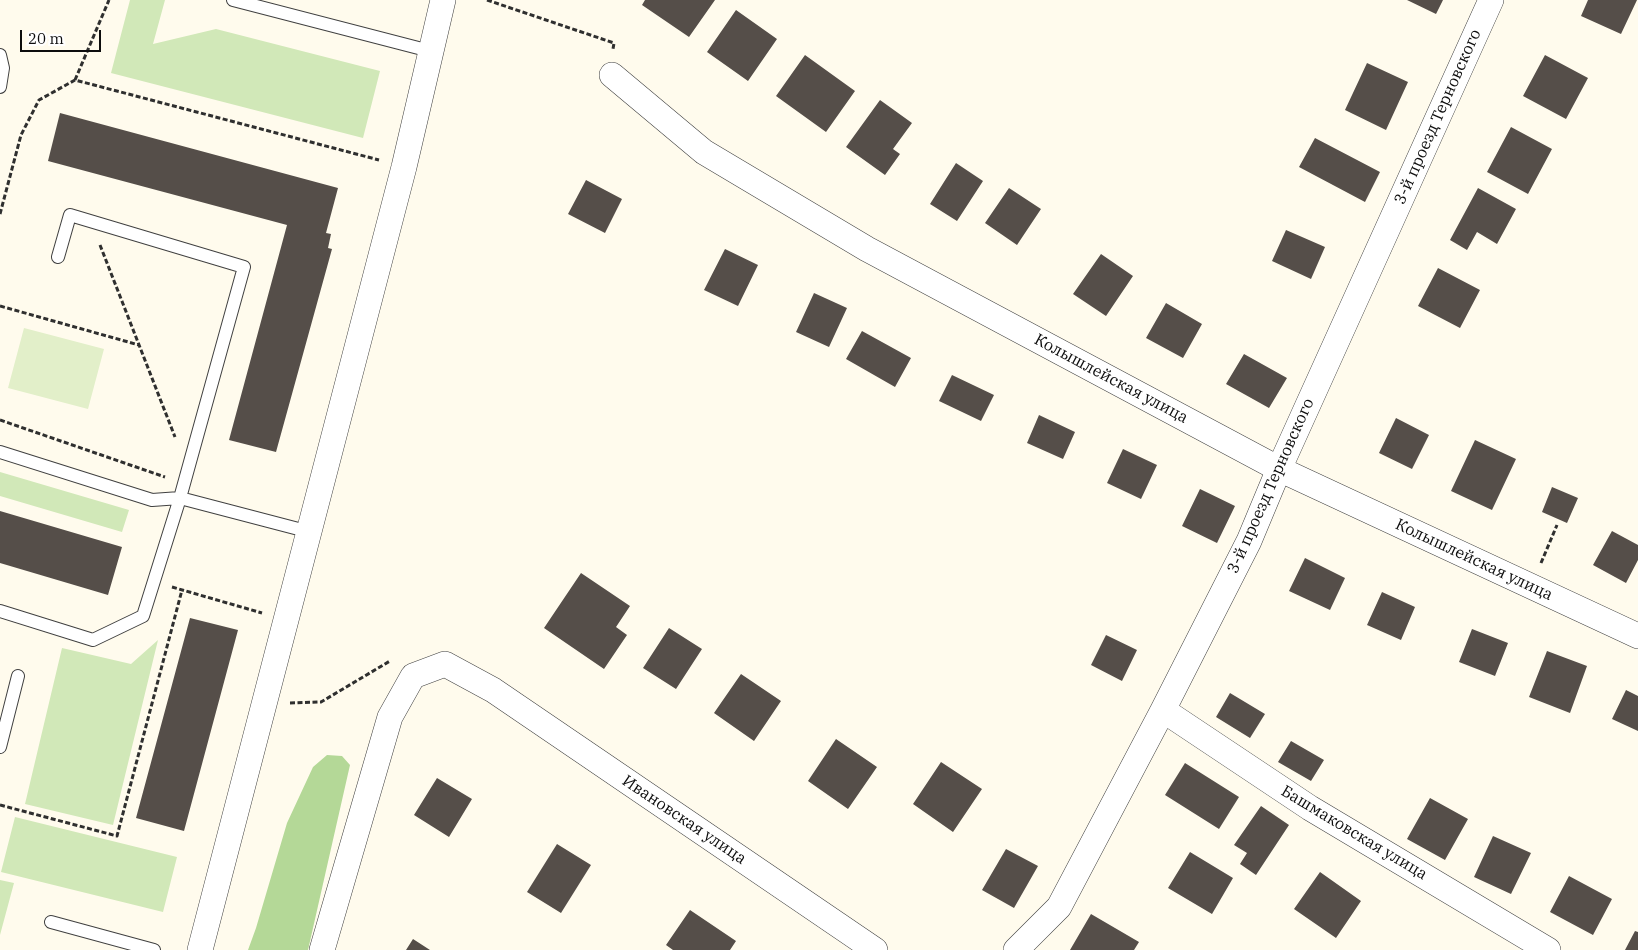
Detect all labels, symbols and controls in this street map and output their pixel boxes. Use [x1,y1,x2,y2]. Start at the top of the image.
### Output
scale bar [22,20,104,52]
street label: 3-й проезд Терновского [1391,26,1485,208]
text: 20 m [28,29,64,48]
street label: Колышлейская улица [1031,330,1191,428]
street label: 3-й проезд Терновского [1224,395,1318,577]
street label: Колышлейская улица [1392,515,1556,605]
street label: Ивановская улица [618,771,750,869]
street label: Башмаковская улица [1277,782,1431,884]

